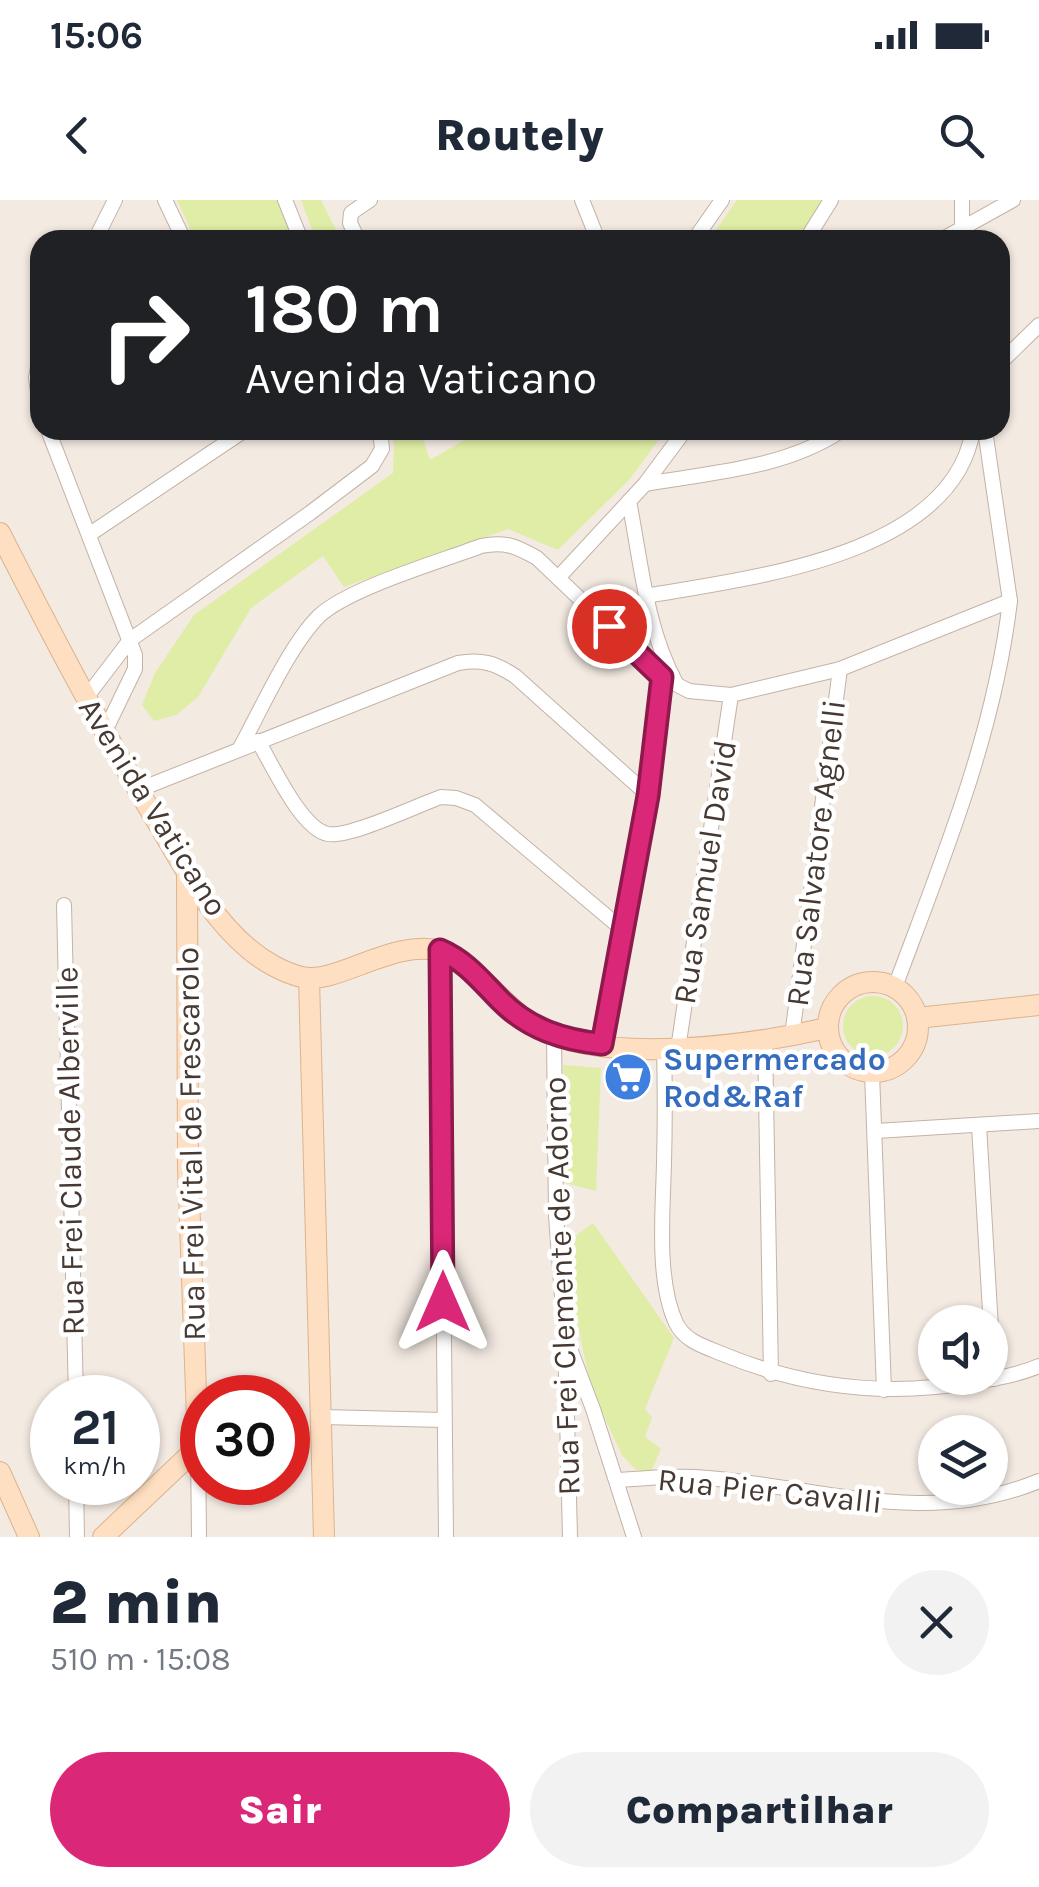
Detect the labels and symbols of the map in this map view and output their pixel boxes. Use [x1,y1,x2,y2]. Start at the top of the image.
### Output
pin [567,584,652,669]
street label: Avenida Vaticano [71,691,235,923]
street label: Rua Salvatore Agnelli [779,698,853,1008]
street label: Rua Samuel David [666,737,744,1007]
street label: Rua Frei Vital de Frescarolo [169,947,213,1341]
street label: Rua Frei Claude Alberville [48,966,92,1336]
place label: Supermercado Rod&Raf [663,1041,886,1115]
supermarket icon: Supermercado Rod&Raf [602,1051,654,1103]
street label: Rua Frei Clemente de Adorno [536,1076,588,1496]
position arrow [391,1250,495,1354]
speed limit sign: 30 [180,1375,310,1505]
street label: Rua Pier Cavalli [656,1461,884,1521]

